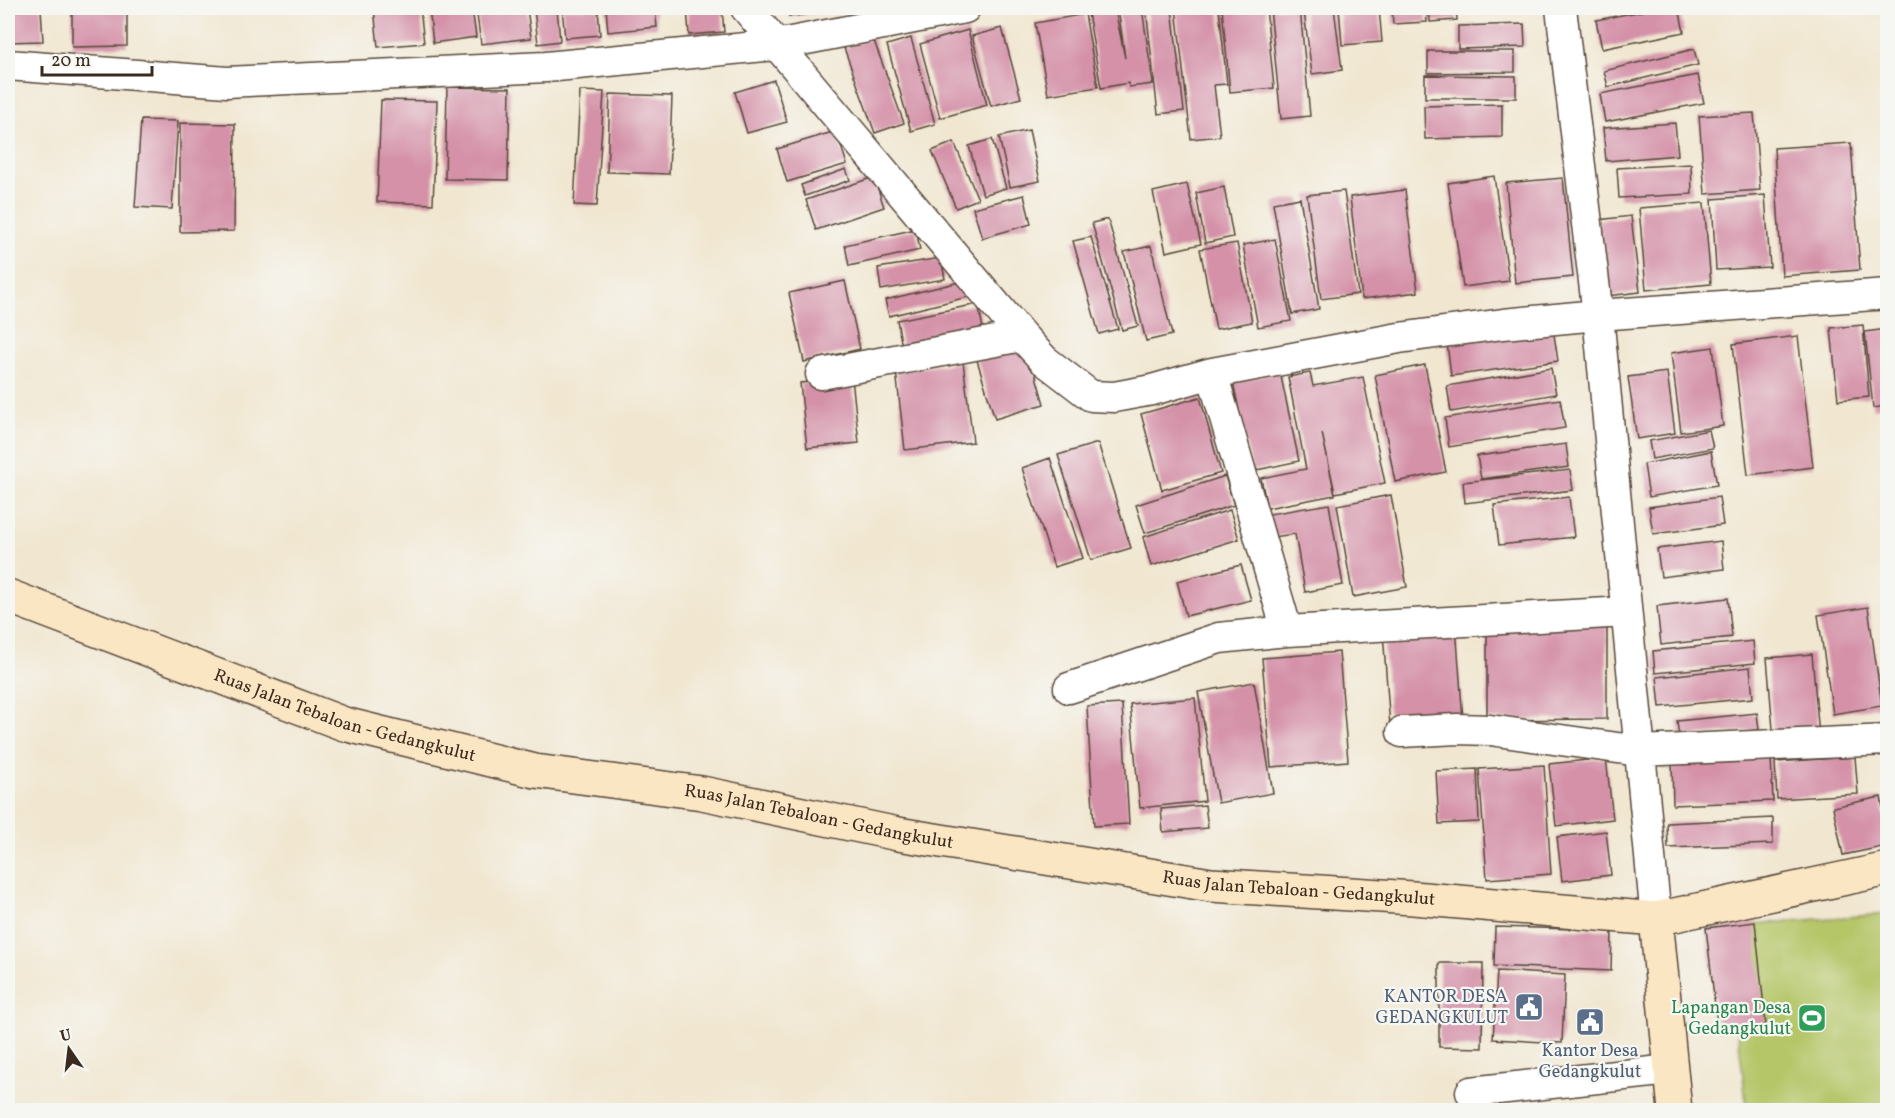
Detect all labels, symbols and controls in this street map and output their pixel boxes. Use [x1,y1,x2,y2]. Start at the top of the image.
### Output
scale bar [42,39,152,77]
text: 20 m [51,49,91,74]
street label: Ruas Jalan Tebaloan - Gedangkulut [210,663,478,768]
street label: Ruas Jalan Tebaloan - Gedangkulut [683,778,955,855]
street label: Ruas Jalan Tebaloan - Gedangkulut [1161,865,1436,912]
place label: KANTOR DESA GEDANGKULUT [1375,985,1508,1031]
public building icon: KANTOR DESA GEDANGKULUT [1513,991,1545,1023]
place label: Lapangan Desa Gedangkulut [1671,996,1791,1042]
sports icon: Lapangan Desa Gedangkulut [1796,1002,1828,1034]
public building icon: Kantor Desa Gedangkulut [1574,1006,1606,1038]
north arrow [39,1019,99,1079]
text: U [58,1024,74,1048]
place label: Kantor Desa Gedangkulut [1539,1039,1641,1085]

